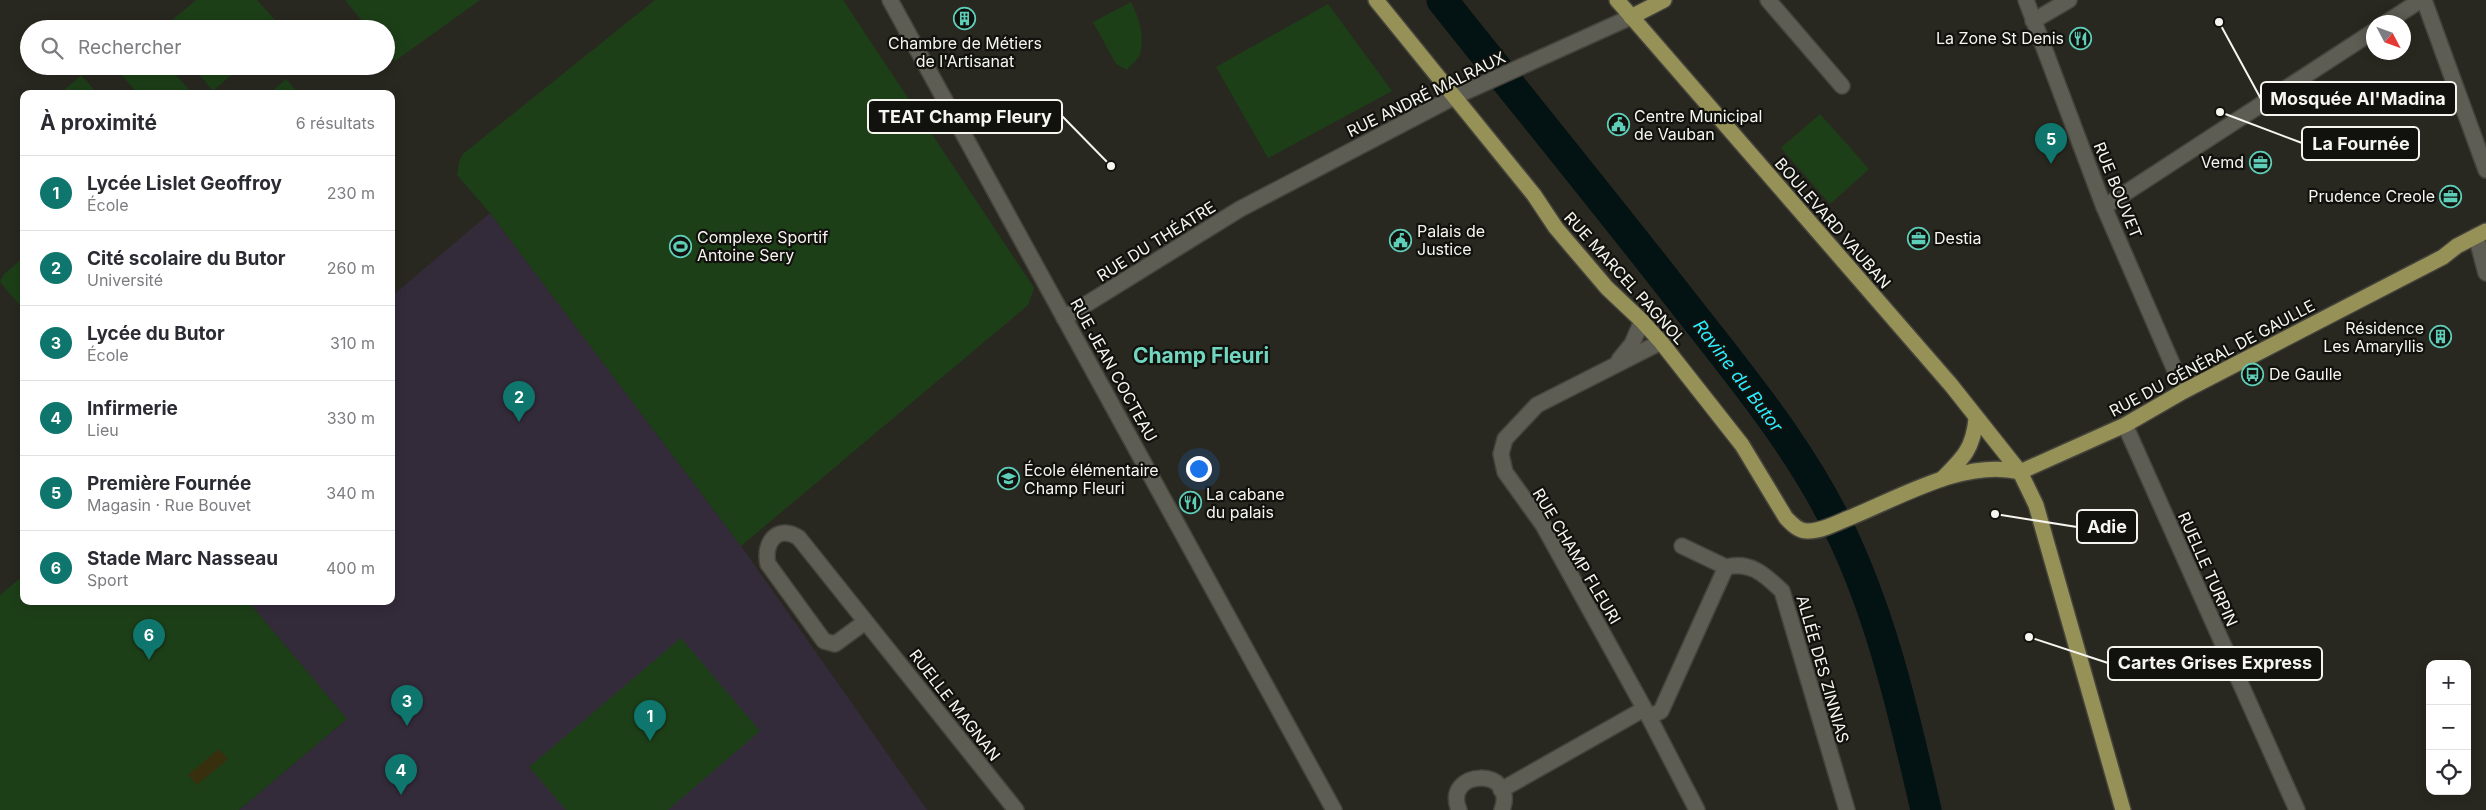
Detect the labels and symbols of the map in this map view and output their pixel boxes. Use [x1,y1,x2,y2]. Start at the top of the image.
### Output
building icon: Chambre de Métiers de l'Artisanat [953,7,977,31]
north arrow [2366,15,2411,60]
restaurant icon: La Zone St Denis [2068,26,2092,50]
place label: La Zone St Denis [1936,28,2064,48]
place label: Chambre de Métiers de l'Artisanat [888,33,1042,71]
street label: RUE ANDRÉ MALRAUX [1344,47,1509,141]
callout: Mosquée Al'Madina [2261,82,2456,115]
text: Mosquée Al'Madina [2270,88,2446,109]
callout: TEAT Champ Fleury [868,100,1062,133]
text: TEAT Champ Fleury [878,106,1052,127]
place label: Centre Municipal de Vauban [1634,106,1762,144]
public building icon: Centre Municipal de Vauban [1606,113,1630,137]
pin: 5 [2035,123,2067,164]
callout: La Fournée [2302,127,2419,160]
text: La Fournée [2312,133,2410,154]
street label: RUE BOUVET [2090,139,2146,241]
office icon: Vemd [2248,150,2272,174]
place label: Vemd [2201,152,2244,172]
street label: BOULEVARD VAUBAN [1771,154,1895,292]
office icon: Prudence Creole [2439,184,2463,208]
place label: Prudence Creole [2308,186,2435,206]
street label: RUE DU THÉATRE [1093,196,1219,286]
street label: RUE MARCEL PAGNOL [1560,207,1690,349]
place label: Palais de Justice [1417,221,1485,259]
office icon: Destia [1906,226,1930,250]
place label: Complexe Sportif Antoine Sery [697,227,828,265]
public building icon: Palais de Justice [1389,228,1413,252]
place label: Destia [1934,228,1981,248]
sports icon: Complexe Sportif Antoine Sery [669,234,693,258]
street label: RUE JEAN COCTEAU [1066,295,1162,445]
street label: RUE DU GÉNÉRAL DE GAULLE [2106,295,2318,421]
water label: Ravine du Butor [1689,315,1788,437]
place label: Résidence Les Amaryllis [2323,318,2424,356]
building icon: Résidence Les Amaryllis [2428,325,2452,349]
district label: Champ Fleuri [1133,343,1269,368]
bus stop icon: De Gaulle [2241,362,2265,386]
place label: De Gaulle [2269,364,2342,384]
pin: 2 [503,381,535,422]
your location [1186,456,1212,482]
place label: École élémentaire Champ Fleuri [1024,460,1159,498]
school or university icon: École élémentaire Champ Fleuri [996,467,1020,491]
place label: La cabane du palais [1206,484,1285,522]
street label: RUE CHAMP FLEURI [1529,485,1625,627]
restaurant icon: La cabane du palais [1178,491,1202,515]
street label: RUELLE TURPIN [2174,509,2242,629]
callout: Adie [2077,510,2137,543]
text: Adie [2087,516,2127,537]
street label: ALLÉE DES ZINNIAS [1792,593,1854,745]
pin: 6 [133,619,165,660]
street label: RUELLE MAGNAN [905,645,1005,765]
callout: Cartes Grises Express [2108,647,2322,680]
text: Cartes Grises Express [2118,652,2312,673]
pin: 3 [391,685,423,726]
pin: 1 [634,700,666,741]
pin: 4 [385,754,417,795]

